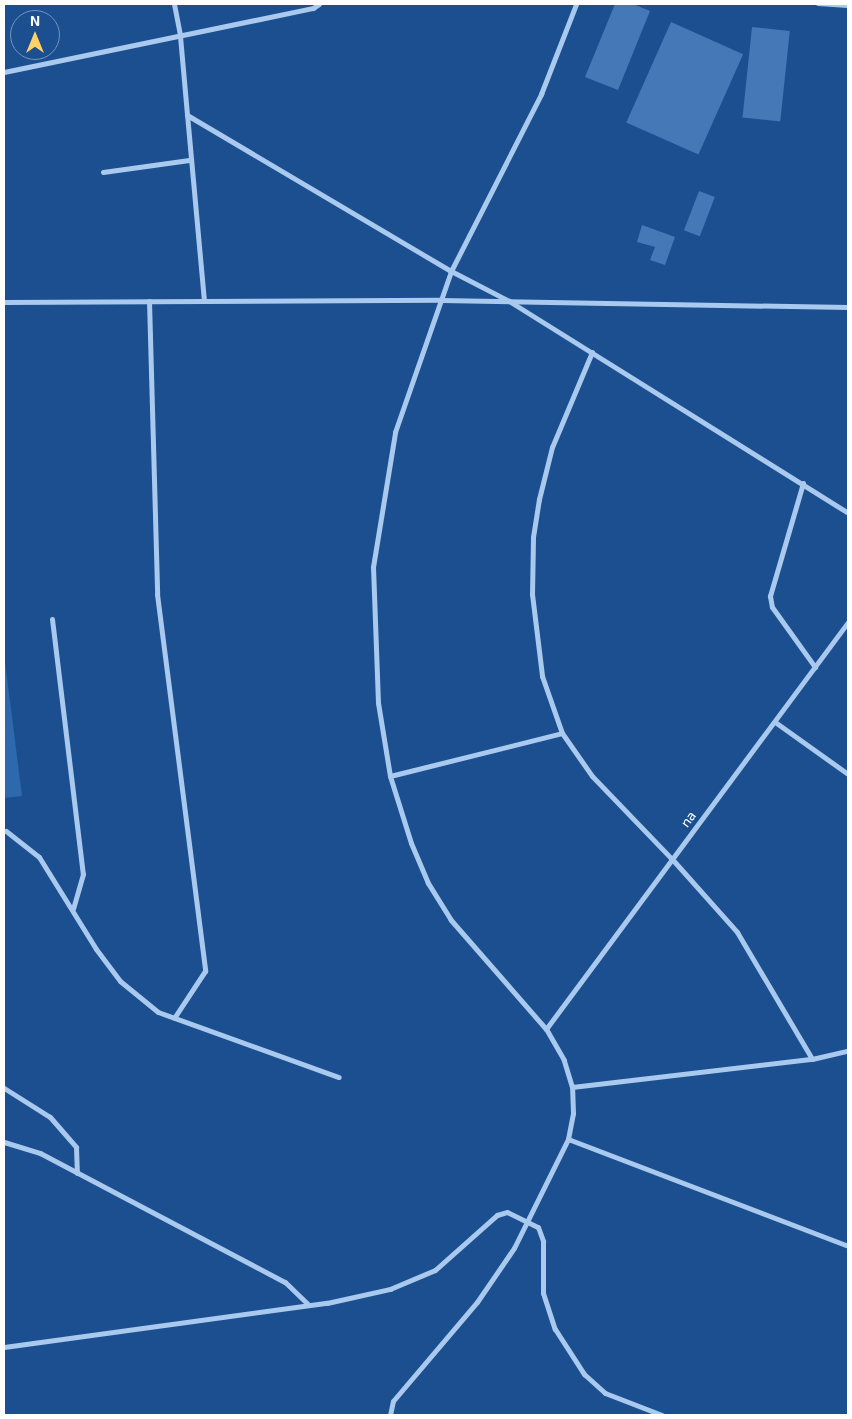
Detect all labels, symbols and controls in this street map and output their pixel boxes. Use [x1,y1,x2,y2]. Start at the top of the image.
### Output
north arrow [10,10,60,60]
text: N [30,12,40,29]
street label: na [677,808,699,830]

